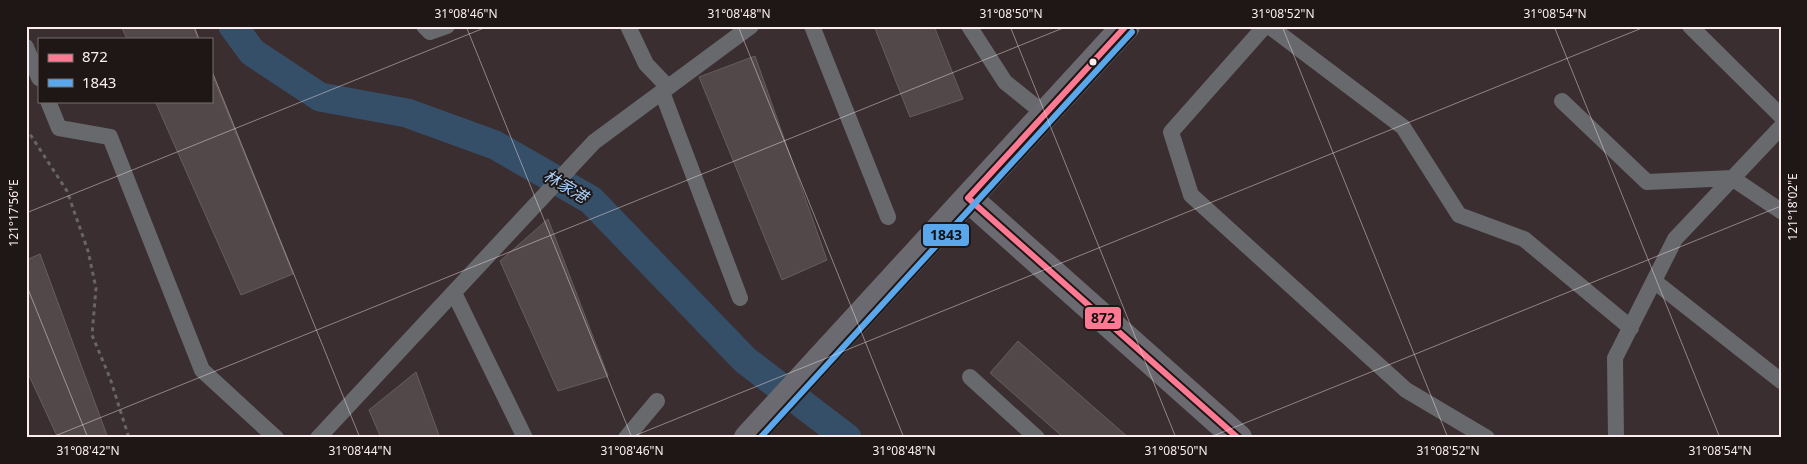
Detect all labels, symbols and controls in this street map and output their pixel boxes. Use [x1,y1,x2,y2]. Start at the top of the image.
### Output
text: 31°08'46"N [434,5,498,22]
text: 31°08'48"N [707,5,771,22]
text: 31°08'50"N [979,5,1043,22]
text: 31°08'52"N [1251,5,1315,22]
text: 31°08'54"N [1523,5,1587,22]
legend [38,38,212,102]
text: 872 [82,46,108,66]
unlabelled marker [1088,57,1098,67]
text: 1843 [82,72,116,92]
water label: 林家港 [540,164,594,209]
text: 121°18'02"E [1784,173,1801,241]
text: 121°17'56"E [5,179,22,247]
line badge: 1843 [922,223,970,247]
text: 1843 [930,225,962,244]
line badge: 872 [1084,306,1122,330]
text: 872 [1091,308,1115,327]
text: 31°08'42"N [56,442,120,459]
text: 31°08'44"N [328,442,392,459]
text: 31°08'46"N [600,442,664,459]
text: 31°08'48"N [872,442,936,459]
text: 31°08'50"N [1144,442,1208,459]
text: 31°08'52"N [1416,442,1480,459]
text: 31°08'54"N [1688,442,1752,459]

